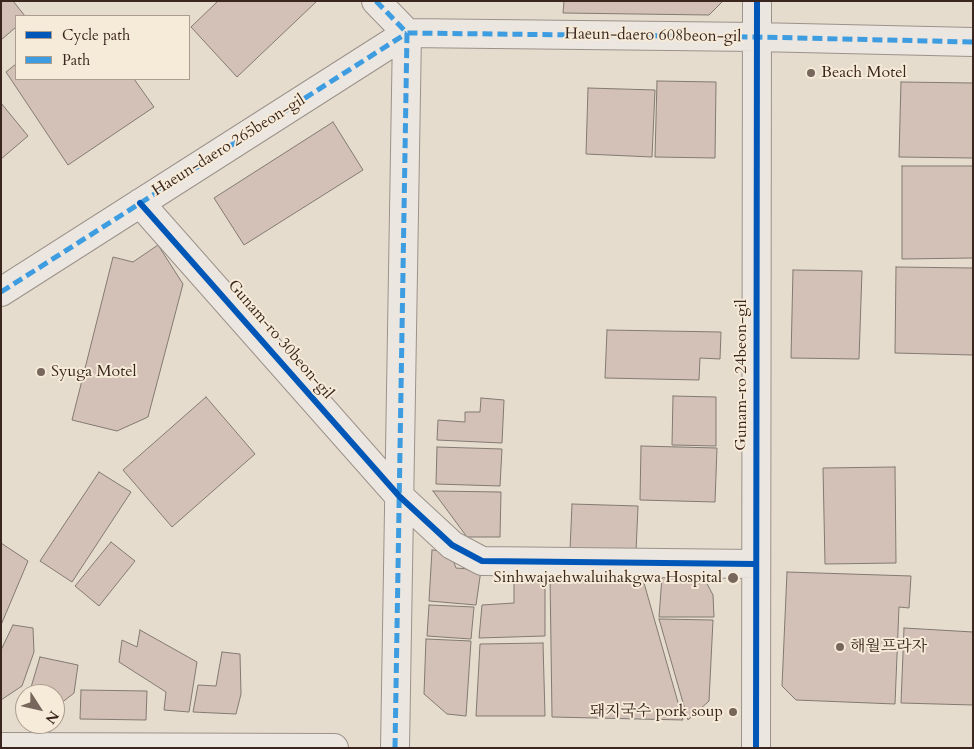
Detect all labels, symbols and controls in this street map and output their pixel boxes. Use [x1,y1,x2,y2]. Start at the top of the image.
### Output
legend [15,15,190,80]
text: Cycle path [62,25,130,45]
street label: Haeun-daero 608beon-gil [564,25,742,47]
text: Path [62,50,90,70]
place label: Beach Motel [821,63,907,83]
marker: Beach Motel [805,67,817,79]
street label: Haeun-daero 265beon-gil [149,91,309,201]
street label: Gunam-ro 30beon-gil [223,277,337,403]
street label: Gunam-ro 24beon-gil [732,299,752,451]
place label: Syuga Motel [51,362,137,382]
marker: Syuga Motel [35,366,47,378]
place label: Sinhwajaehwaluihakgwa Hospital [494,568,722,588]
marker: Sinhwajaehwaluihakgwa Hospital [726,571,740,585]
place label: 해월프라자 [850,637,927,657]
marker: 해월프라자 [834,641,846,653]
north arrow [15,684,65,734]
place label: 돼지국수 pork soup [590,702,723,722]
marker: 돼지국수 pork soup [727,706,739,718]
text: N [41,707,63,728]

